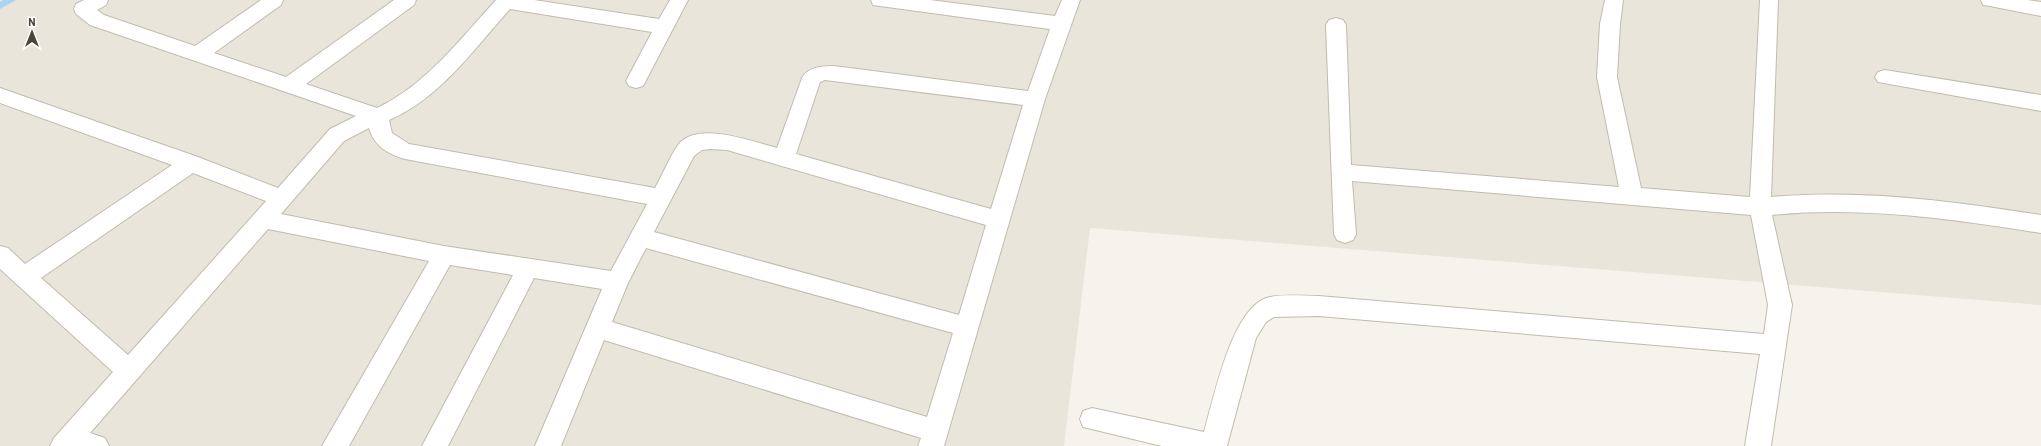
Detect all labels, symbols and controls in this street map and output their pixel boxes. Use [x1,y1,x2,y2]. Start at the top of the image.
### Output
north arrow [12,12,52,52]
text: N [28,15,36,28]

